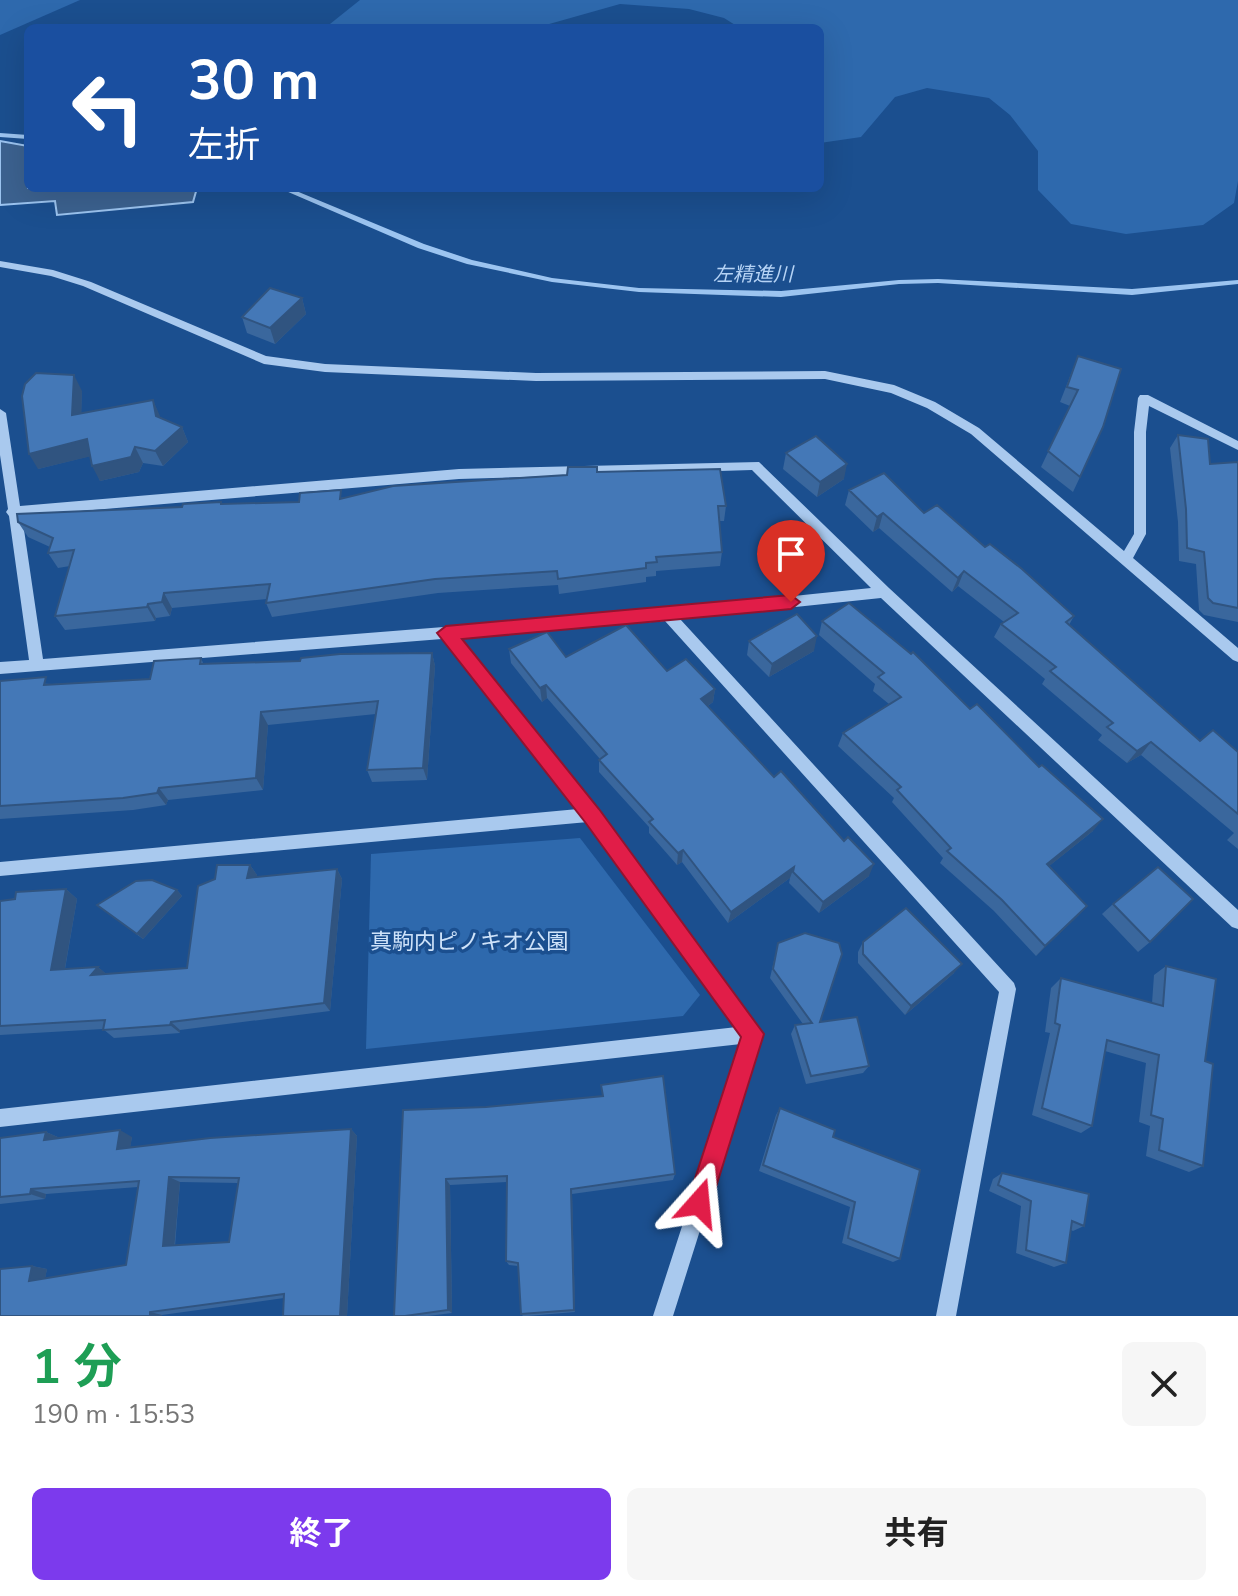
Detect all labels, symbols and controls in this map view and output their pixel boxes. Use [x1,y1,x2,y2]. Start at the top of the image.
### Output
text: 30 m [188,42,319,119]
icon: left [56,56,160,160]
text: 左折 [188,121,260,170]
water label: 左精進川 [713,261,795,288]
pin [757,520,825,602]
icon: arrive [769,532,813,576]
park label: 真駒内ピノキオ公園 [370,927,568,957]
position arrow [657,1161,741,1245]
text: 1 分 [32,1334,122,1400]
button: close [1122,1342,1206,1426]
text: 190 m · 15:53 [32,1397,195,1432]
button: 終了 [32,1488,611,1580]
button: 共有 [627,1488,1206,1580]

